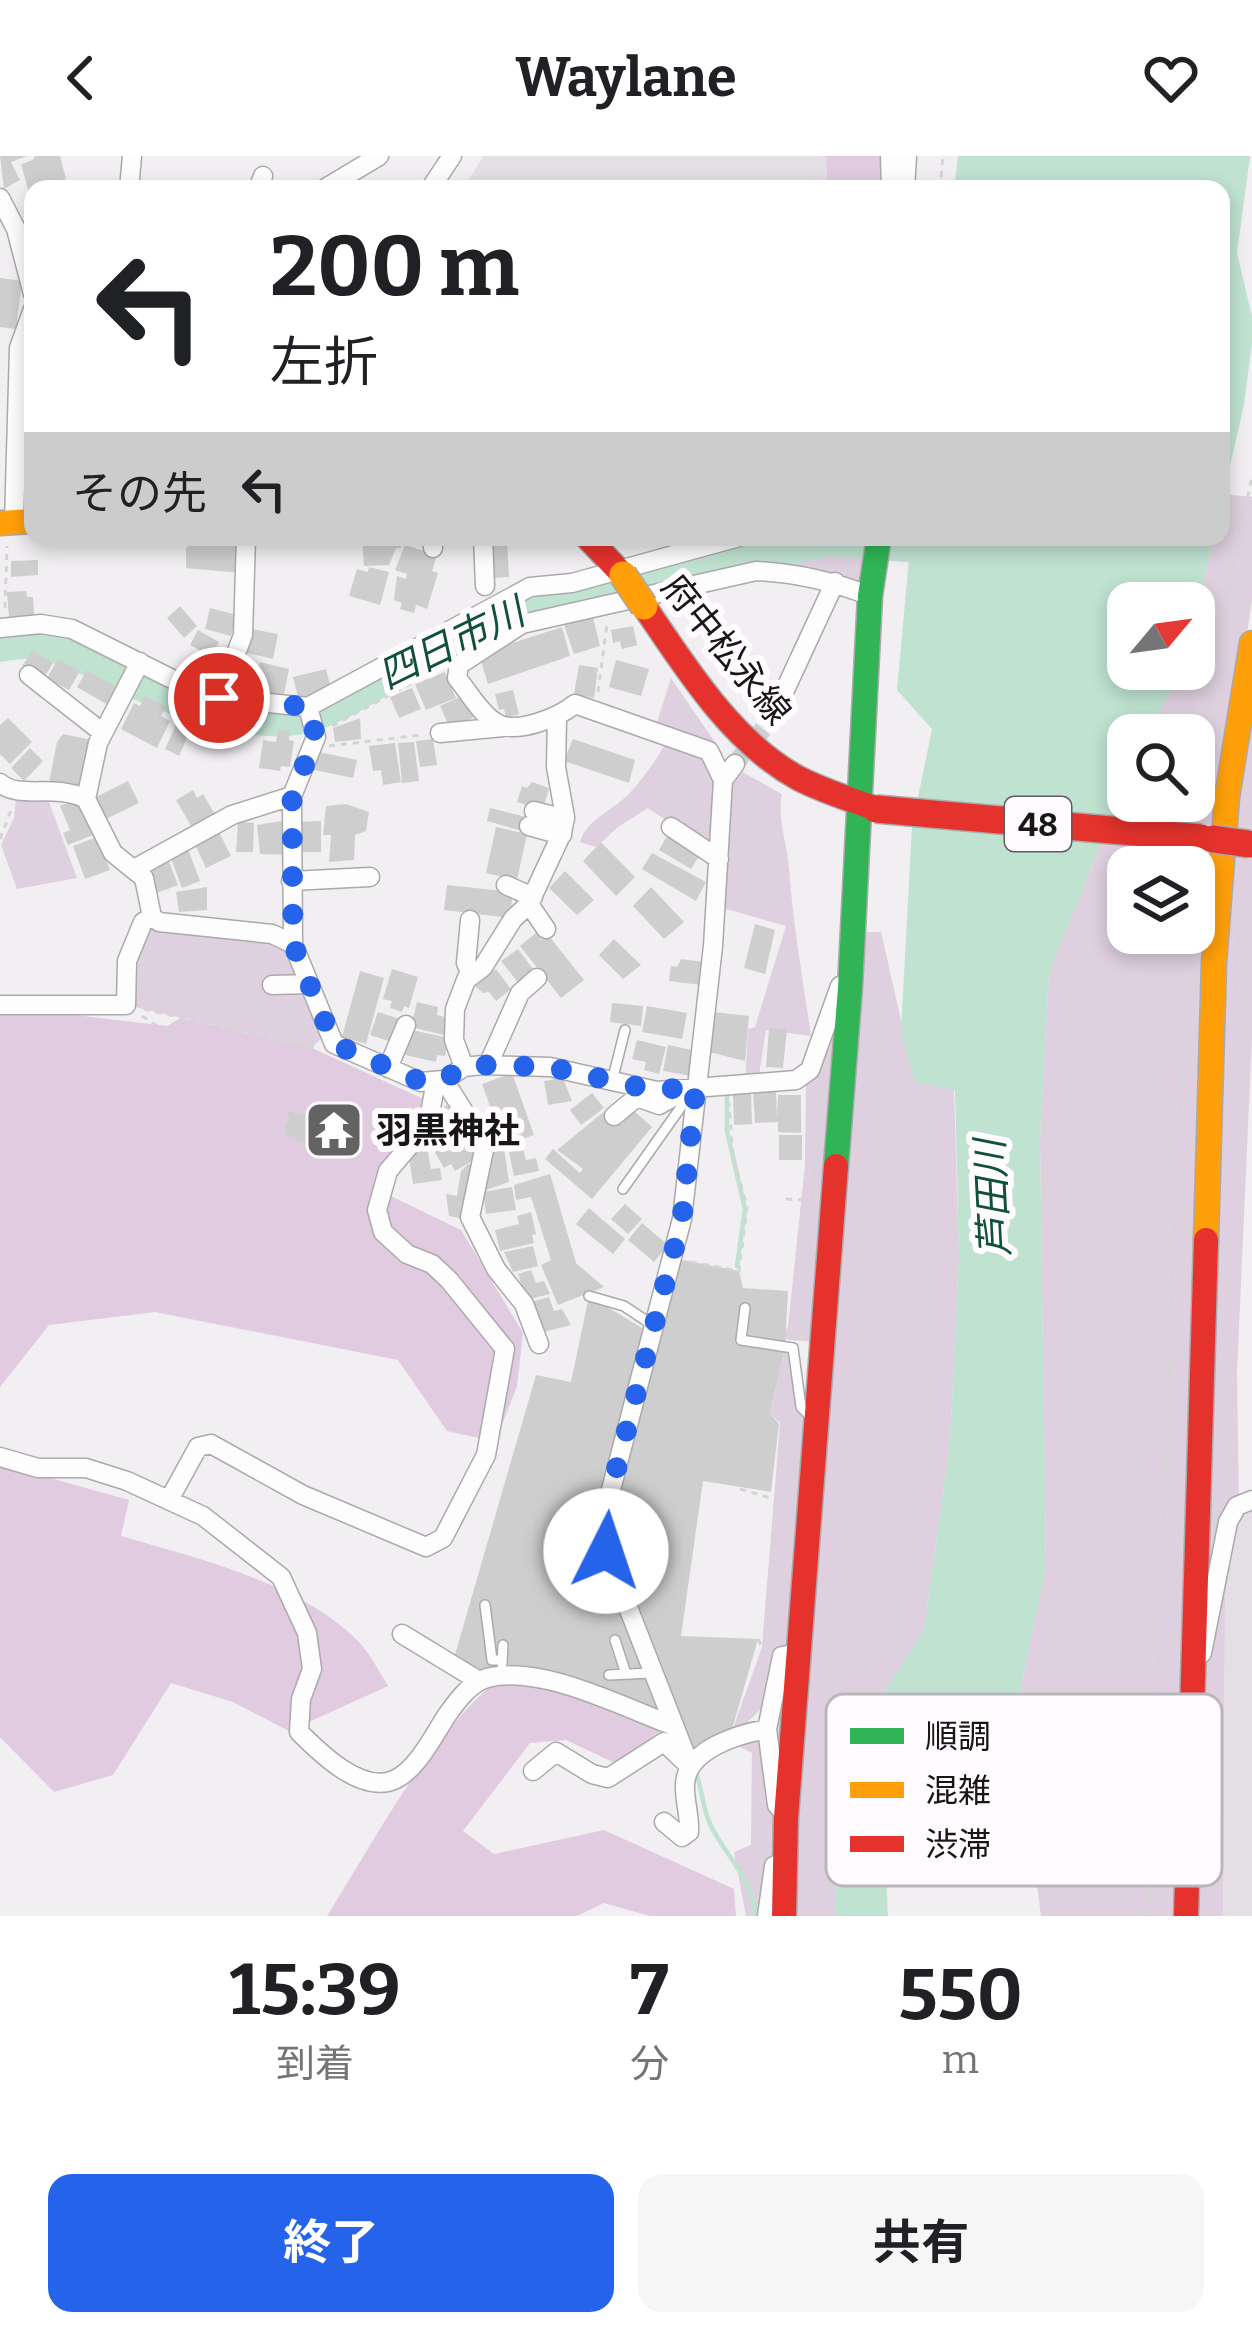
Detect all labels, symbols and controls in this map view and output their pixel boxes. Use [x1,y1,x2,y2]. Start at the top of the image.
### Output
icon: back [48,45,114,111]
icon: heart [1138,45,1204,111]
text: Waylane [515,46,737,110]
text: 200 m [270,216,519,317]
icon: left [72,228,228,384]
text: 左折 [270,331,378,395]
icon: left [231,456,297,522]
text: その先 [72,467,207,521]
street label: 府中松永線 [652,566,800,733]
north arrow [1107,582,1215,690]
map controls [1107,582,1215,954]
water label: 四日市川 [371,587,535,699]
pin [168,647,270,749]
icon: arrive [186,665,252,731]
button: search [1107,714,1215,822]
road number: 48 [1005,797,1071,851]
button: layers [1107,846,1215,954]
temple icon: 羽黒神社 [303,1099,365,1161]
place label: 羽黒神社 [376,1109,520,1153]
water label: 芦田川 [967,1134,1019,1258]
position arrow [543,1488,669,1614]
legend [826,1694,1222,1886]
text: 順調 [925,1717,991,1757]
text: 混雑 [925,1771,991,1811]
text: 渋滞 [925,1825,991,1865]
text: 15:39 [229,1947,401,2033]
text: 7 [630,1947,669,2033]
text: 550 [898,1952,1023,2038]
text: m [942,2037,979,2083]
text: 到着 [276,2041,354,2087]
text: 分 [630,2041,669,2087]
button: 終了 [48,2174,614,2312]
button: 共有 [638,2174,1204,2312]

